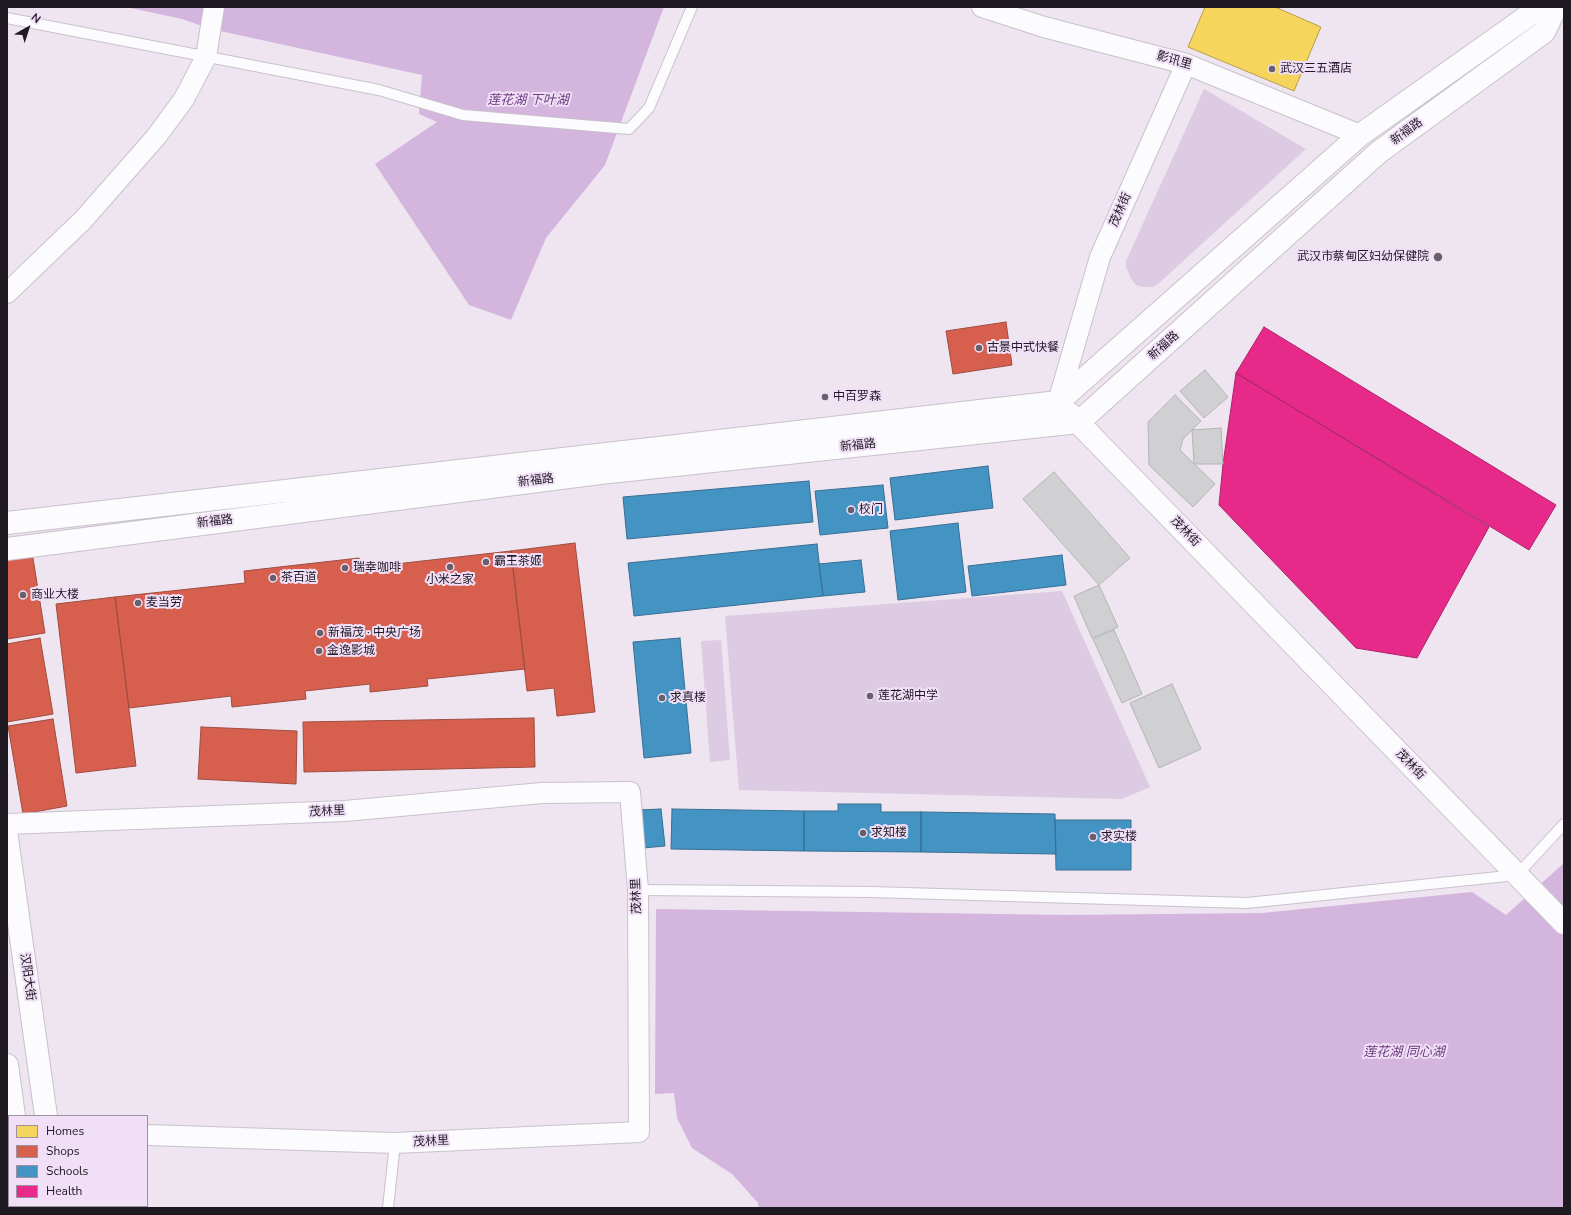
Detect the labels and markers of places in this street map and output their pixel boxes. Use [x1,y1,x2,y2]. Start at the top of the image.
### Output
place label: 武汉三五酒店 [1280,62,1352,76]
marker: 武汉三五酒店 [1267,64,1277,74]
place label: 武汉市蔡甸区妇幼保健院 [1297,250,1429,264]
marker: 武汉市蔡甸区妇幼保健院 [1432,251,1444,263]
place label: 古景中式快餐 [987,341,1059,355]
marker: 古景中式快餐 [974,343,984,353]
place label: 中百罗森 [833,390,881,404]
marker: 中百罗森 [820,392,830,402]
place label: 校门 [859,503,883,517]
marker: 校门 [846,505,856,515]
place label: 霸王茶姬 [494,555,542,569]
marker: 霸王茶姬 [481,557,491,567]
place label: 瑞幸咖啡 [353,561,401,575]
marker: 小米之家 [445,562,455,572]
marker: 瑞幸咖啡 [340,563,350,573]
place label: 茶百道 [281,571,317,585]
marker: 茶百道 [268,573,278,583]
place label: 小米之家 [426,573,474,587]
place label: 商业大楼 [31,588,79,602]
marker: 商业大楼 [18,590,28,600]
place label: 麦当劳 [146,596,182,610]
marker: 麦当劳 [133,598,143,608]
place label: 新福茂 · 中央广场 [328,626,421,640]
marker: 新福茂 · 中央广场 [315,628,325,638]
place label: 金逸影城 [327,644,375,658]
marker: 金逸影城 [314,646,324,656]
place label: 莲花湖中学 [878,689,938,703]
place label: 求真楼 [670,691,706,705]
marker: 莲花湖中学 [865,691,875,701]
marker: 求真楼 [657,693,667,703]
place label: 求知楼 [871,826,907,840]
marker: 求知楼 [858,828,868,838]
place label: 求实楼 [1101,830,1137,844]
marker: 求实楼 [1088,832,1098,842]

